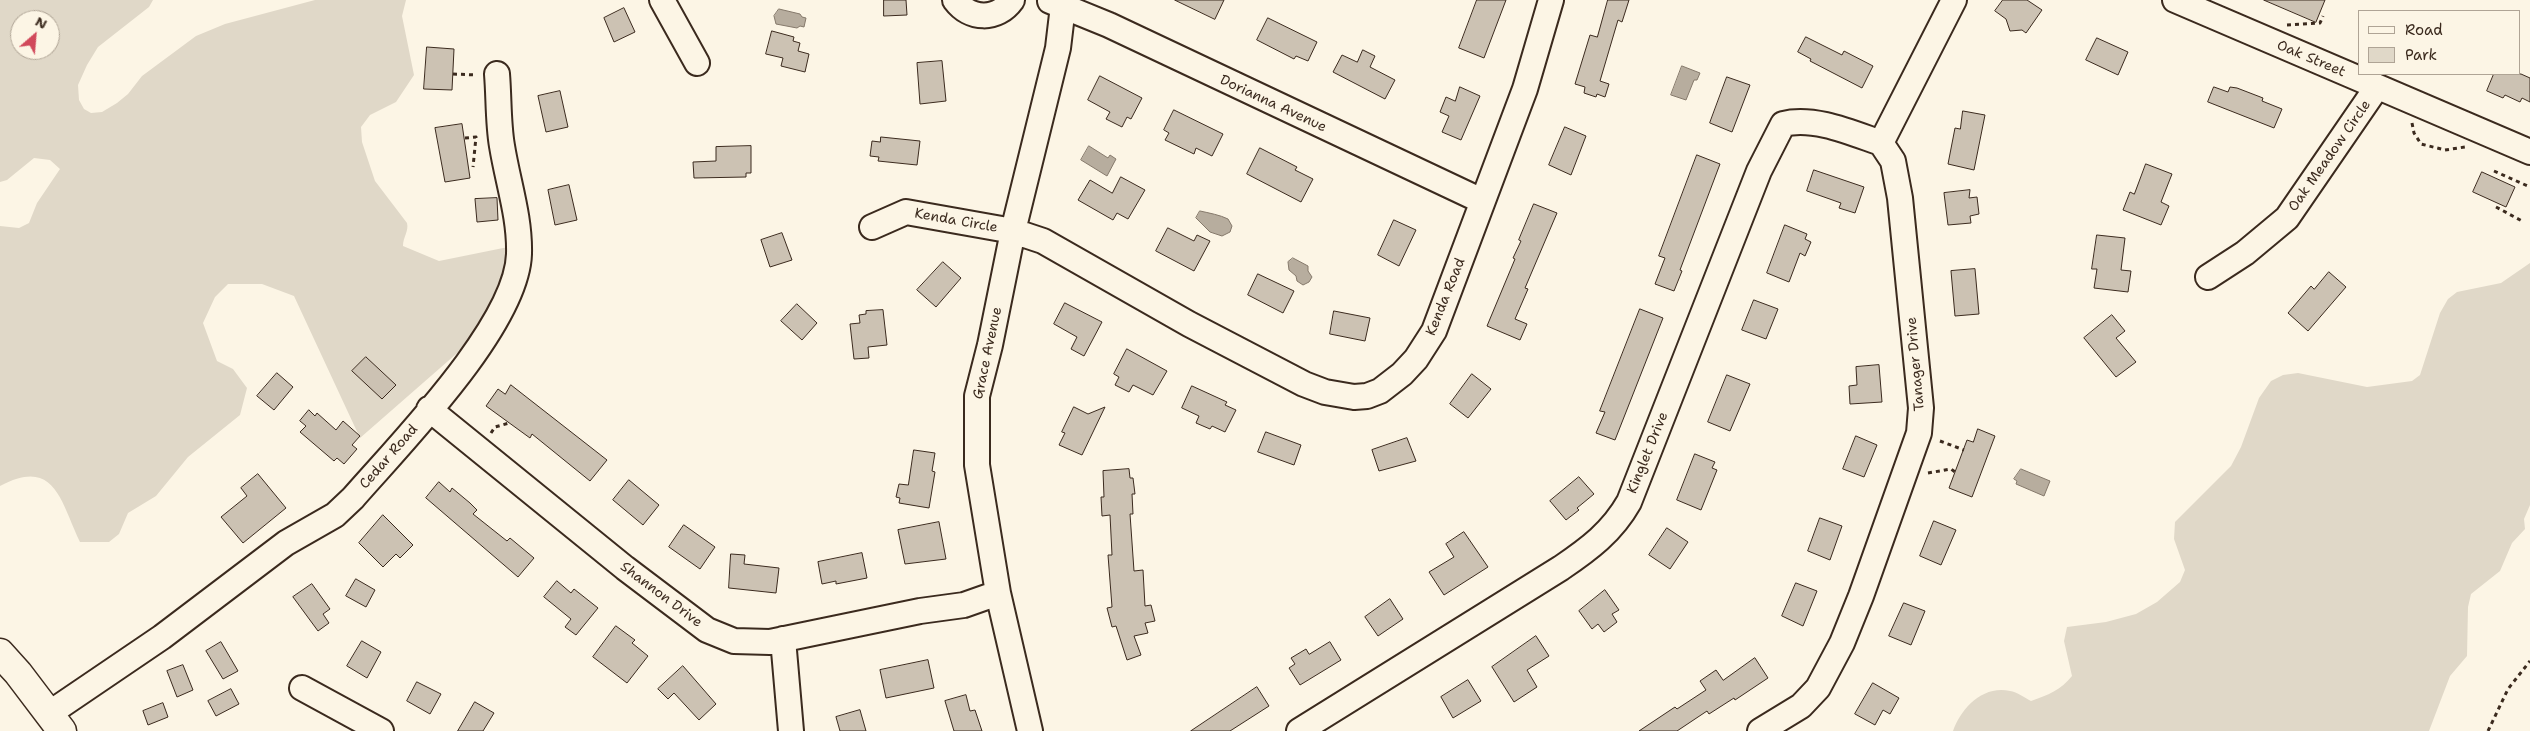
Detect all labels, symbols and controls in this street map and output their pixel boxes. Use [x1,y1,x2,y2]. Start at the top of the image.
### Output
north arrow [10,10,60,60]
legend [2358,10,2520,75]
text: N [32,12,50,33]
text: Road [2405,20,2443,40]
street label: Oak Street [2274,37,2348,81]
text: Park [2405,45,2437,65]
street label: Dorianna Avenue [1217,72,1329,136]
street label: Oak Meadow Circle [2285,97,2375,215]
street label: Kenda Circle [913,205,999,237]
street label: Kenda Road [1423,256,1469,338]
street label: Grace Avenue [970,305,1006,401]
street label: Tanager Drive [1904,316,1928,412]
street label: Kinglet Drive [1624,410,1672,496]
street label: Cedar Road [356,421,422,493]
street label: Shannon Drive [617,559,705,631]

